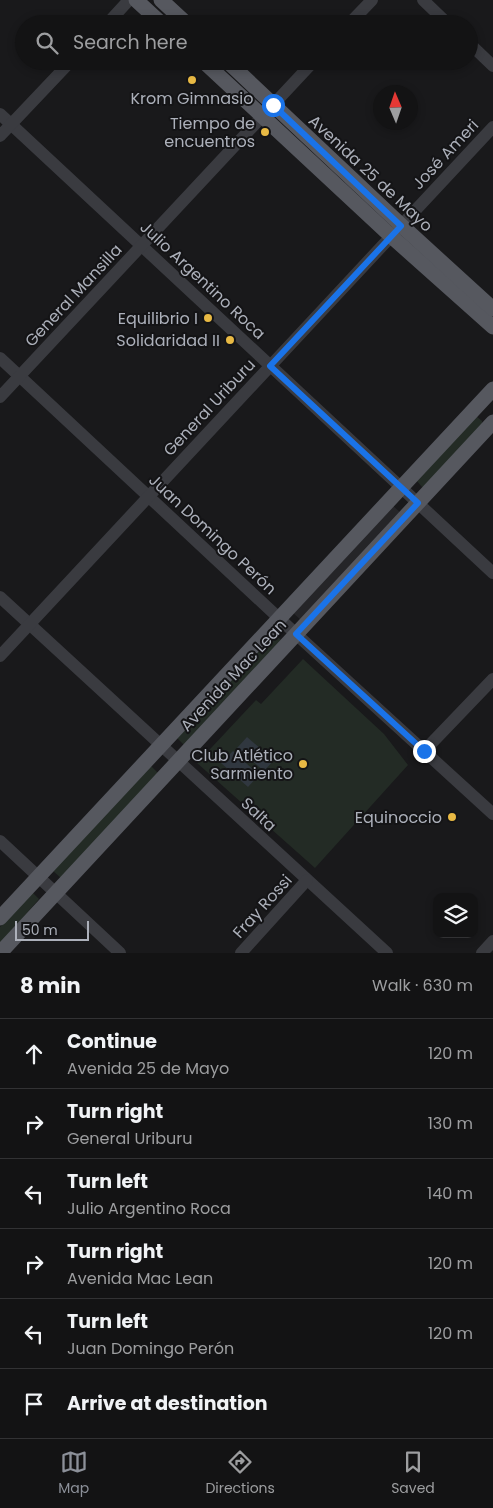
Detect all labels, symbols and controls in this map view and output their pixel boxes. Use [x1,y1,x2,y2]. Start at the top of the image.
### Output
search box [15,15,478,70]
icon: search [33,29,61,57]
text: Search here [73,29,187,56]
marker: Krom Gimnasio [186,74,198,86]
north arrow [373,85,418,130]
place label: Krom Gimnasio [131,87,254,110]
route start [262,94,285,117]
street label: Avenida 25 de Mayo [304,110,438,237]
place label: Tiempo de encuentros [164,112,255,153]
street label: José Ameri [407,114,484,194]
marker: Tiempo de encuentros [259,126,271,138]
street label: Julio Argentino Roca [135,216,270,345]
street label: General Mansilla [19,239,127,352]
place label: Equilibrio I [118,307,198,330]
marker: Equilibrio I [202,312,214,324]
place label: Solidaridad II [116,329,220,352]
marker: Solidaridad II [224,334,236,346]
street label: General Uriburu [158,354,261,461]
street label: Juan Domingo Perón [144,469,282,600]
street label: Avenida Mac Lean [175,614,292,737]
route end [413,740,436,763]
place label: Club Atlético Sarmiento [191,744,293,785]
marker: Club Atlético Sarmiento [297,758,309,770]
street label: Salta [236,792,281,837]
place label: Equinoccio [355,806,442,829]
marker: Equinoccio [446,811,458,823]
street label: Fray Rossi [227,869,297,943]
map controls [433,893,478,938]
button: layers [433,893,478,938]
scale bar [15,918,89,941]
text: 50 m [22,920,58,940]
text: 8 min [20,971,81,1000]
text: Walk · 630 m [372,974,473,997]
text: Continue [67,1028,157,1055]
icon: ahead [20,1040,48,1068]
text: 120 m [428,1042,473,1065]
text: Avenida 25 de Mayo [67,1057,229,1080]
text: Turn right [67,1098,163,1125]
icon: right [20,1110,48,1138]
text: 130 m [428,1112,473,1135]
text: General Uriburu [67,1127,193,1150]
text: Turn left [67,1168,148,1195]
icon: left [20,1180,48,1208]
text: 140 m [427,1182,473,1205]
text: Julio Argentino Roca [67,1197,231,1220]
text: Turn right [67,1238,163,1265]
icon: right [20,1250,48,1278]
text: 120 m [428,1252,473,1275]
text: Avenida Mac Lean [67,1267,213,1290]
text: Turn left [67,1308,148,1335]
icon: left [20,1320,48,1348]
text: 120 m [428,1322,473,1345]
text: Juan Domingo Perón [67,1337,234,1360]
icon: arrive [20,1390,48,1418]
text: Arrive at destination [67,1390,268,1417]
tab: Map [58,1448,89,1499]
tab: Directions [205,1448,275,1499]
tab: Saved [391,1448,435,1499]

